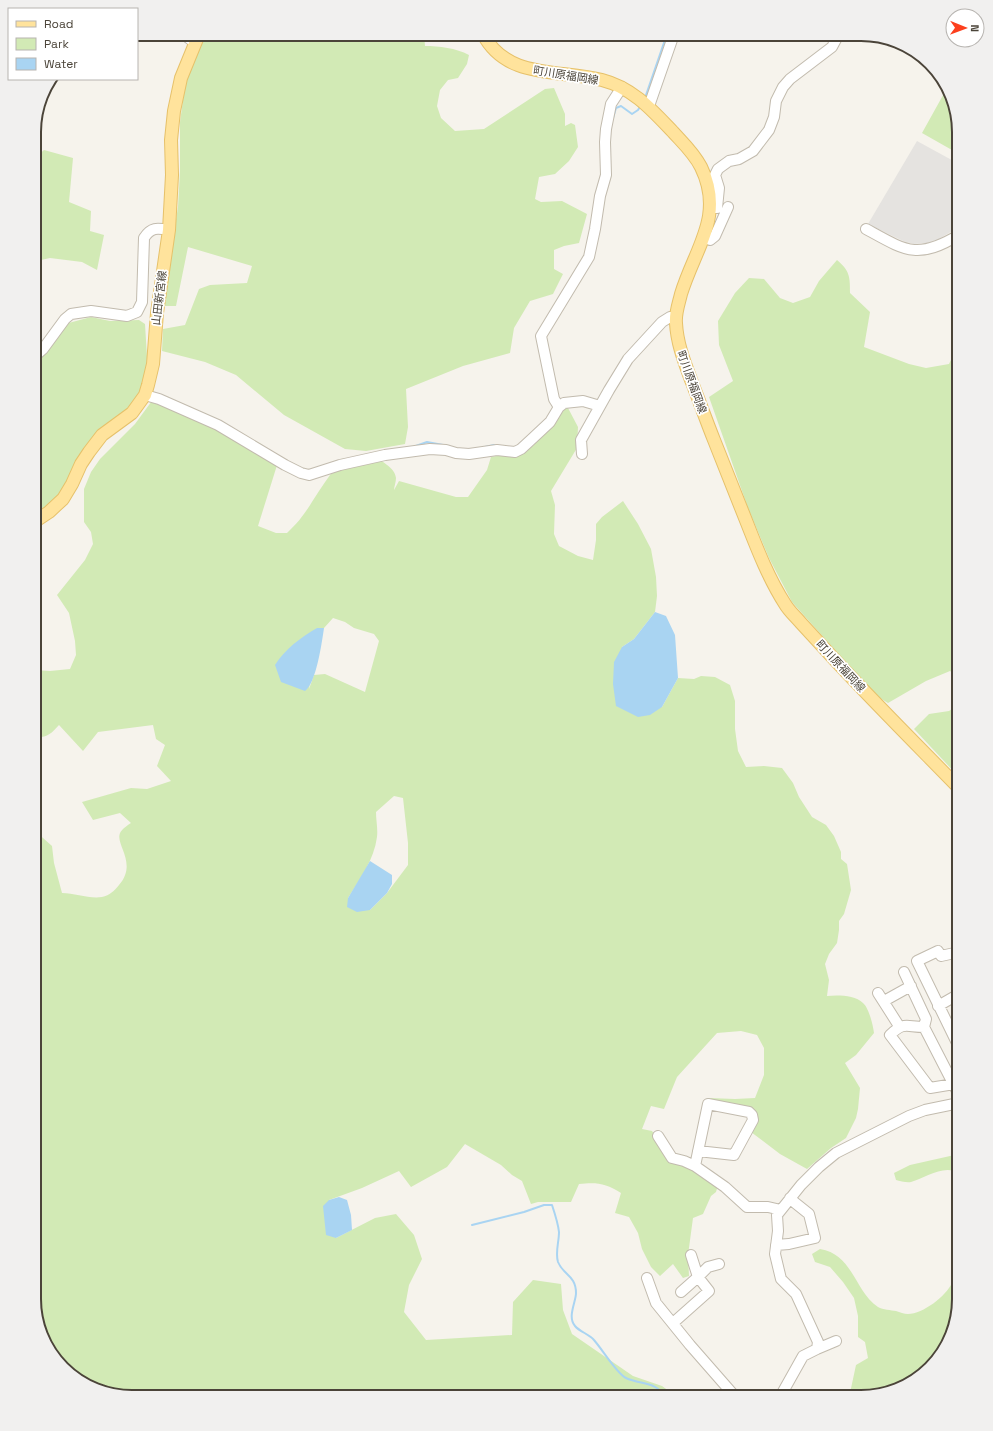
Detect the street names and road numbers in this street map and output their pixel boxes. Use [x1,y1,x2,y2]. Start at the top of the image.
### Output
street label: 町川原福岡線 [532,63,600,87]
street label: 山田新宮線 [149,270,169,326]
street label: 町川原福岡線 [674,349,710,415]
street label: 町川原福岡線 [813,637,869,695]

